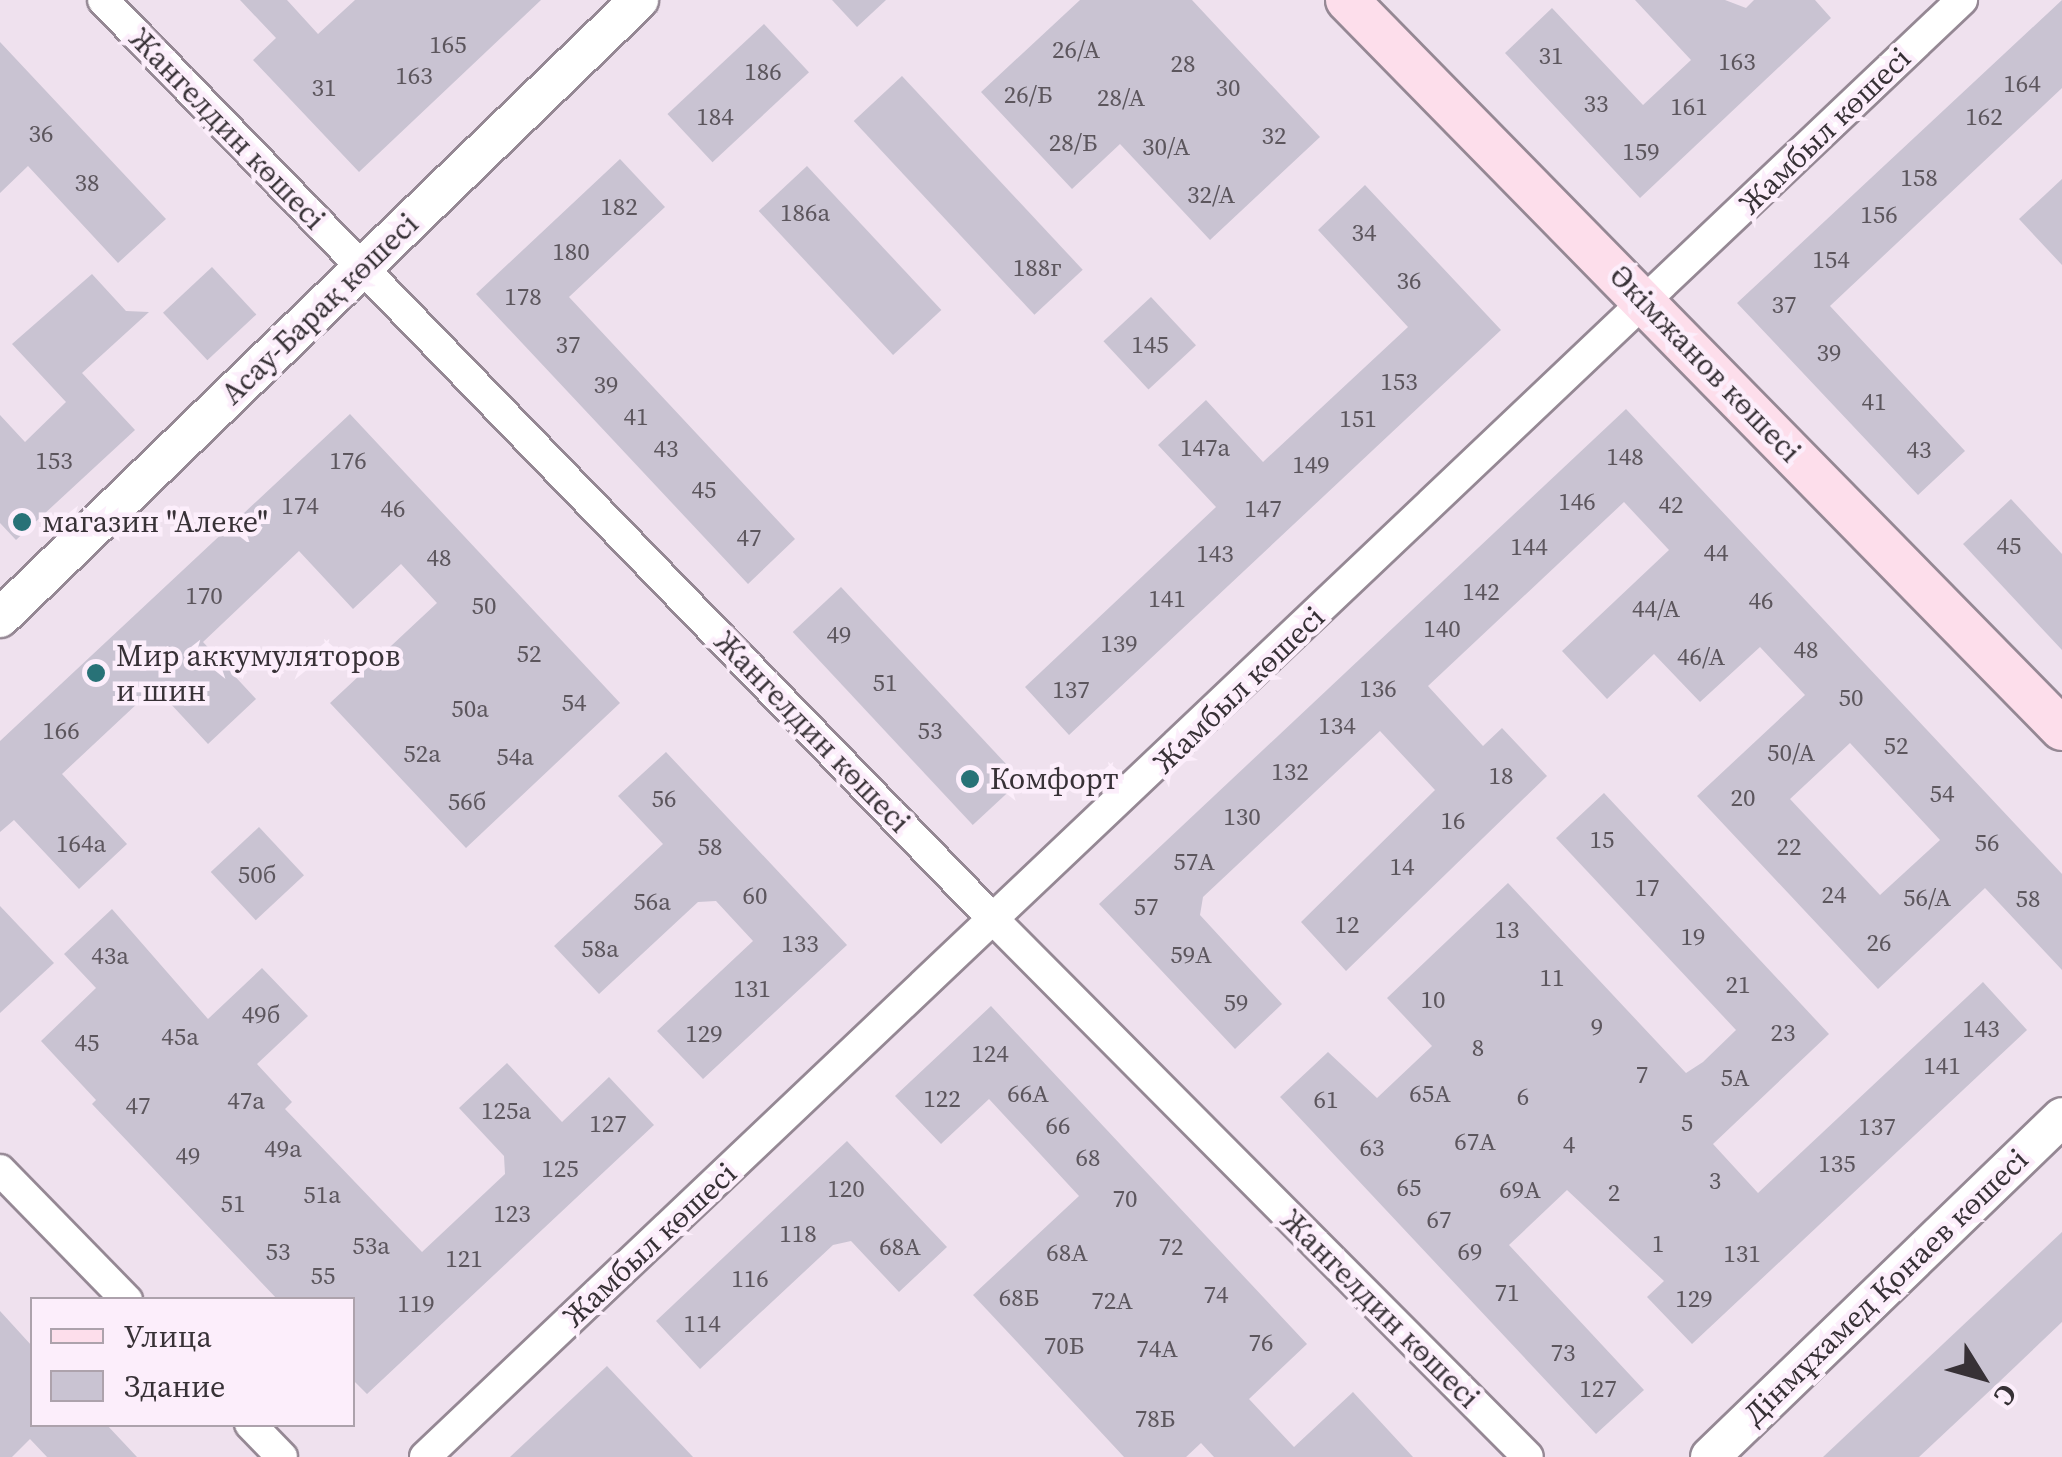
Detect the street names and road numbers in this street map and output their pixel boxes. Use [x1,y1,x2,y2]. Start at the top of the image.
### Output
street label: Жангелдин көшесі [122,21,332,237]
street label: Жамбыл көшесі [1732,40,1918,222]
street label: Асау-Барақ көшесі [214,206,426,412]
street label: Әкімжанов көшесі [1602,258,1808,470]
street label: Жамбыл көшесі [1146,599,1332,781]
street label: Жангелдин көшесі [707,624,917,840]
street label: Дінмұхамед Қонаев көшесі [1736,1142,2036,1432]
street label: Жамбыл көшесі [556,1155,744,1335]
street label: Жангелдин көшесі [1273,1202,1487,1416]

